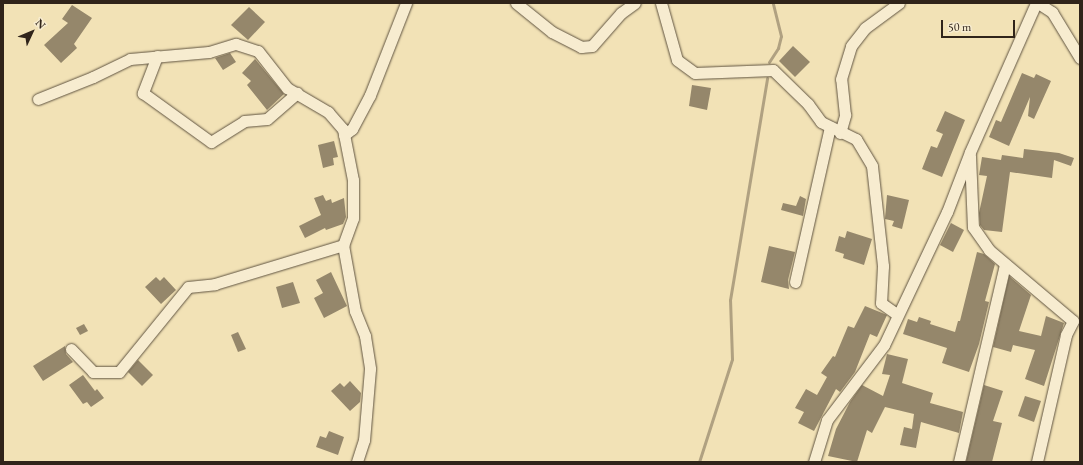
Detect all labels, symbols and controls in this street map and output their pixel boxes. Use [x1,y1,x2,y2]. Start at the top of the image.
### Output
north arrow [12,12,52,52]
scale bar [943,12,1017,38]
text: N [33,16,49,32]
text: 50 m [948,19,971,35]

